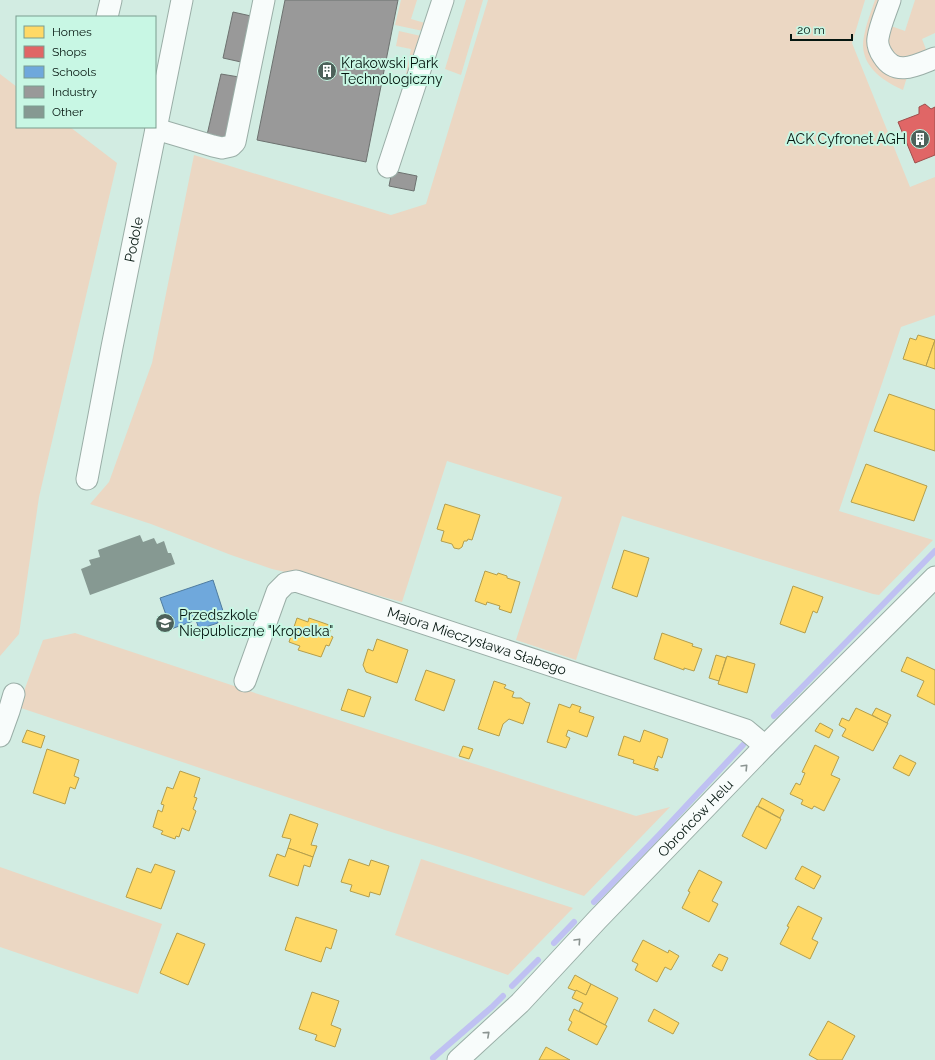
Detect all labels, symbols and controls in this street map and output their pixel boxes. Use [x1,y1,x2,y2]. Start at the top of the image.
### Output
legend [16,16,156,128]
scale bar [791,16,852,42]
text: 20 m [797,23,825,37]
text: Homes [52,25,92,39]
text: Shops [52,45,87,59]
place label: Krakowski Park Technologiczny [341,55,443,87]
building icon: Krakowski Park Technologiczny [316,60,338,82]
text: Schools [52,65,96,79]
text: Industry [52,85,98,99]
text: Other [52,105,84,119]
building icon: ACK Cyfronet AGH [909,128,931,150]
place label: ACK Cyfronet AGH [786,131,906,147]
street label: Podole [121,215,146,264]
street label: Majora Mieczysława Słabego [385,604,568,678]
place label: Przedszkole Niepubliczne "Kropelka" [179,607,333,639]
school or university icon: Przedszkole Niepubliczne "Kropelka" [154,612,176,634]
one-way arrow [740,764,748,772]
street label: Obrońców Helu [654,776,736,860]
one-way arrow [573,939,580,946]
one-way arrow [482,1032,489,1039]

